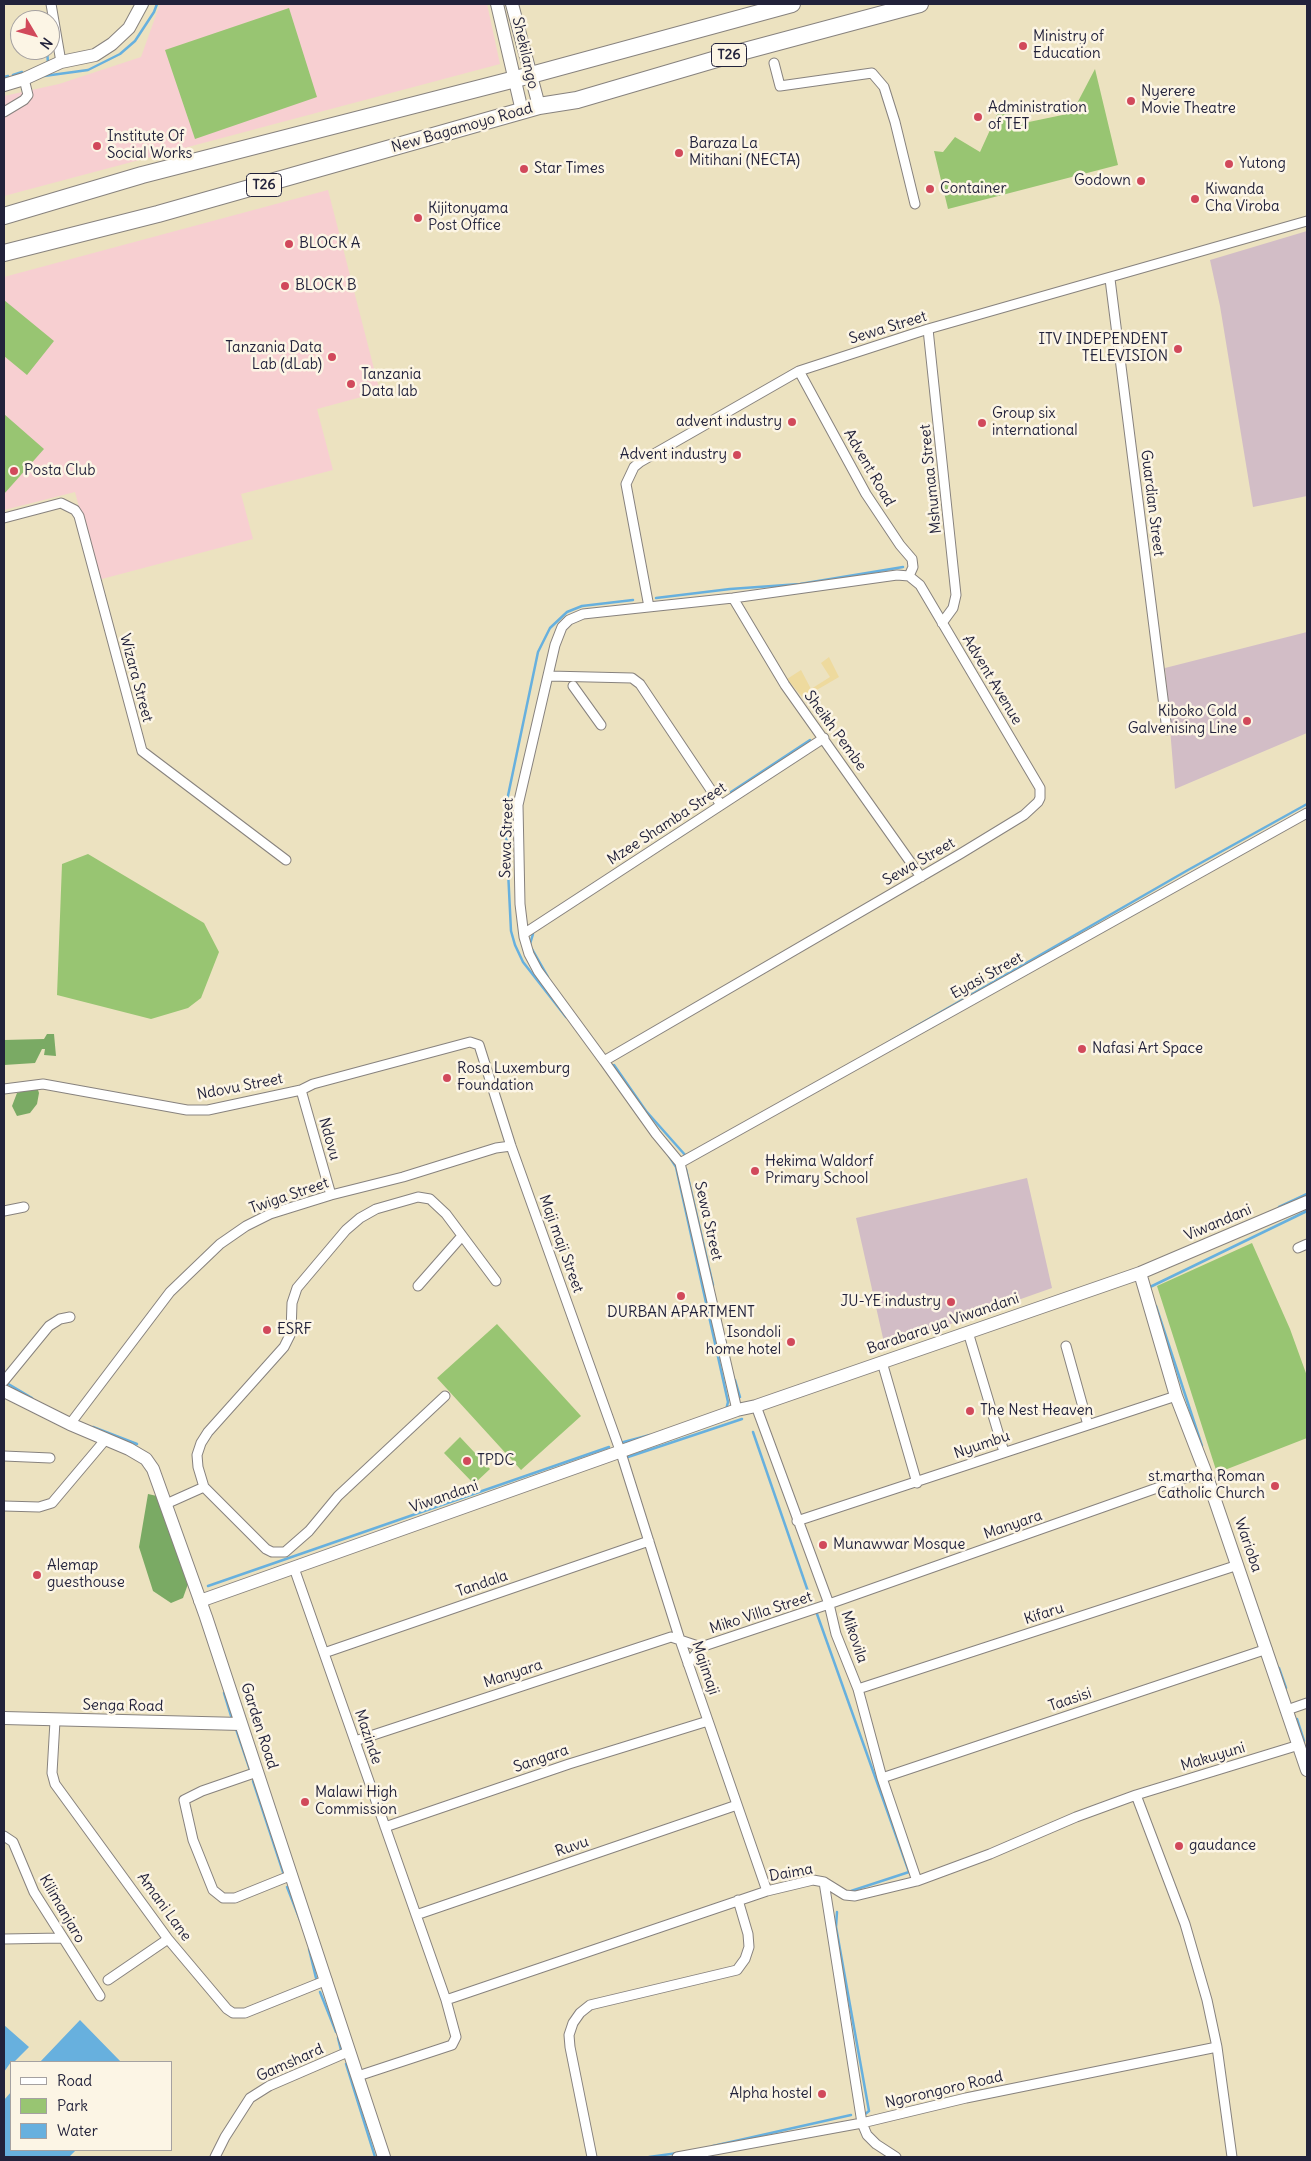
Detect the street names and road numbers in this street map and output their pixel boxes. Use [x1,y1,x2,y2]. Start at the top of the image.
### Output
street label: Shekilango [508,15,542,91]
road number: T26 [712,44,746,66]
street label: New Bagamoyo Road [389,99,535,157]
road number: T26 [246,174,282,196]
street label: Sewa Street [847,308,929,348]
street label: Mshumaa Street [916,423,946,535]
street label: Advent Road [840,426,898,510]
street label: Guardian Street [1137,449,1167,557]
street label: Wizara Street [116,632,156,724]
street label: Advent Avenue [958,632,1026,728]
street label: Sheikh Pembe [800,688,870,774]
street label: Mzee Shamba Street [604,779,730,869]
street label: Sewa Street [497,798,517,878]
street label: Sewa Street [880,834,958,890]
street label: Eyasi Street [948,949,1026,1003]
street label: Ndovu Street [196,1070,284,1104]
street label: Ndovu [314,1116,344,1162]
street label: Twiga Street [247,1174,331,1218]
street label: Sewa Street [690,1180,726,1262]
street label: Maji maji Street [535,1193,587,1295]
street label: Viwandani [1182,1201,1254,1245]
street label: Barabara ya Viwandani [865,1289,1021,1359]
street label: Nyumbu [952,1427,1012,1463]
street label: Viwandani [407,1477,481,1517]
street label: Manyara [981,1507,1045,1543]
street label: Warioba [1230,1515,1266,1575]
street label: Tandala [454,1567,510,1601]
street label: Miko Villa Street [708,1588,814,1638]
street label: Kifaru [1022,1599,1066,1629]
street label: Mikovila [837,1609,871,1665]
street label: Majimaji [687,1639,723,1697]
street label: Manyara [481,1656,545,1692]
street label: Garden Road [237,1681,281,1771]
street label: Taasisi [1046,1684,1094,1716]
street label: Senga Road [82,1696,164,1716]
street label: Mazinde [350,1707,386,1767]
street label: Makuyuni [1179,1739,1247,1775]
street label: Sangara [511,1741,571,1777]
street label: Ruvu [553,1833,591,1861]
street label: Daima [768,1860,814,1886]
street label: Amani Lane [133,1869,195,1945]
street label: Kilimanjaro [35,1872,89,1946]
street label: Gamshard [254,2040,326,2086]
street label: Ngorongoro Road [883,2068,1005,2112]

